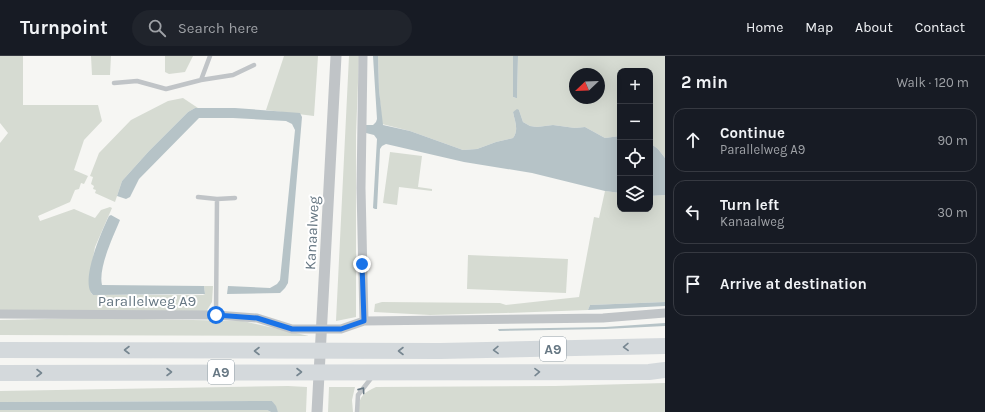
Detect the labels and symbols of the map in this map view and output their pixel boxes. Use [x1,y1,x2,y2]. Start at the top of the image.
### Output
north arrow [569,68,605,104]
street label: Kanaalweg [301,195,323,271]
route end [353,255,371,273]
street label: Parallelweg A9 [98,292,196,310]
route start [207,306,225,324]
road number: A9 [540,337,566,361]
one-way arrow [623,343,629,352]
one-way arrow [124,346,130,354]
one-way arrow [493,346,499,354]
one-way arrow [254,347,260,355]
one-way arrow [398,347,404,355]
road number: A9 [208,360,234,384]
one-way arrow [166,368,172,376]
one-way arrow [296,368,302,376]
one-way arrow [534,368,540,376]
one-way arrow [36,369,42,377]
one-way arrow [357,388,364,395]

